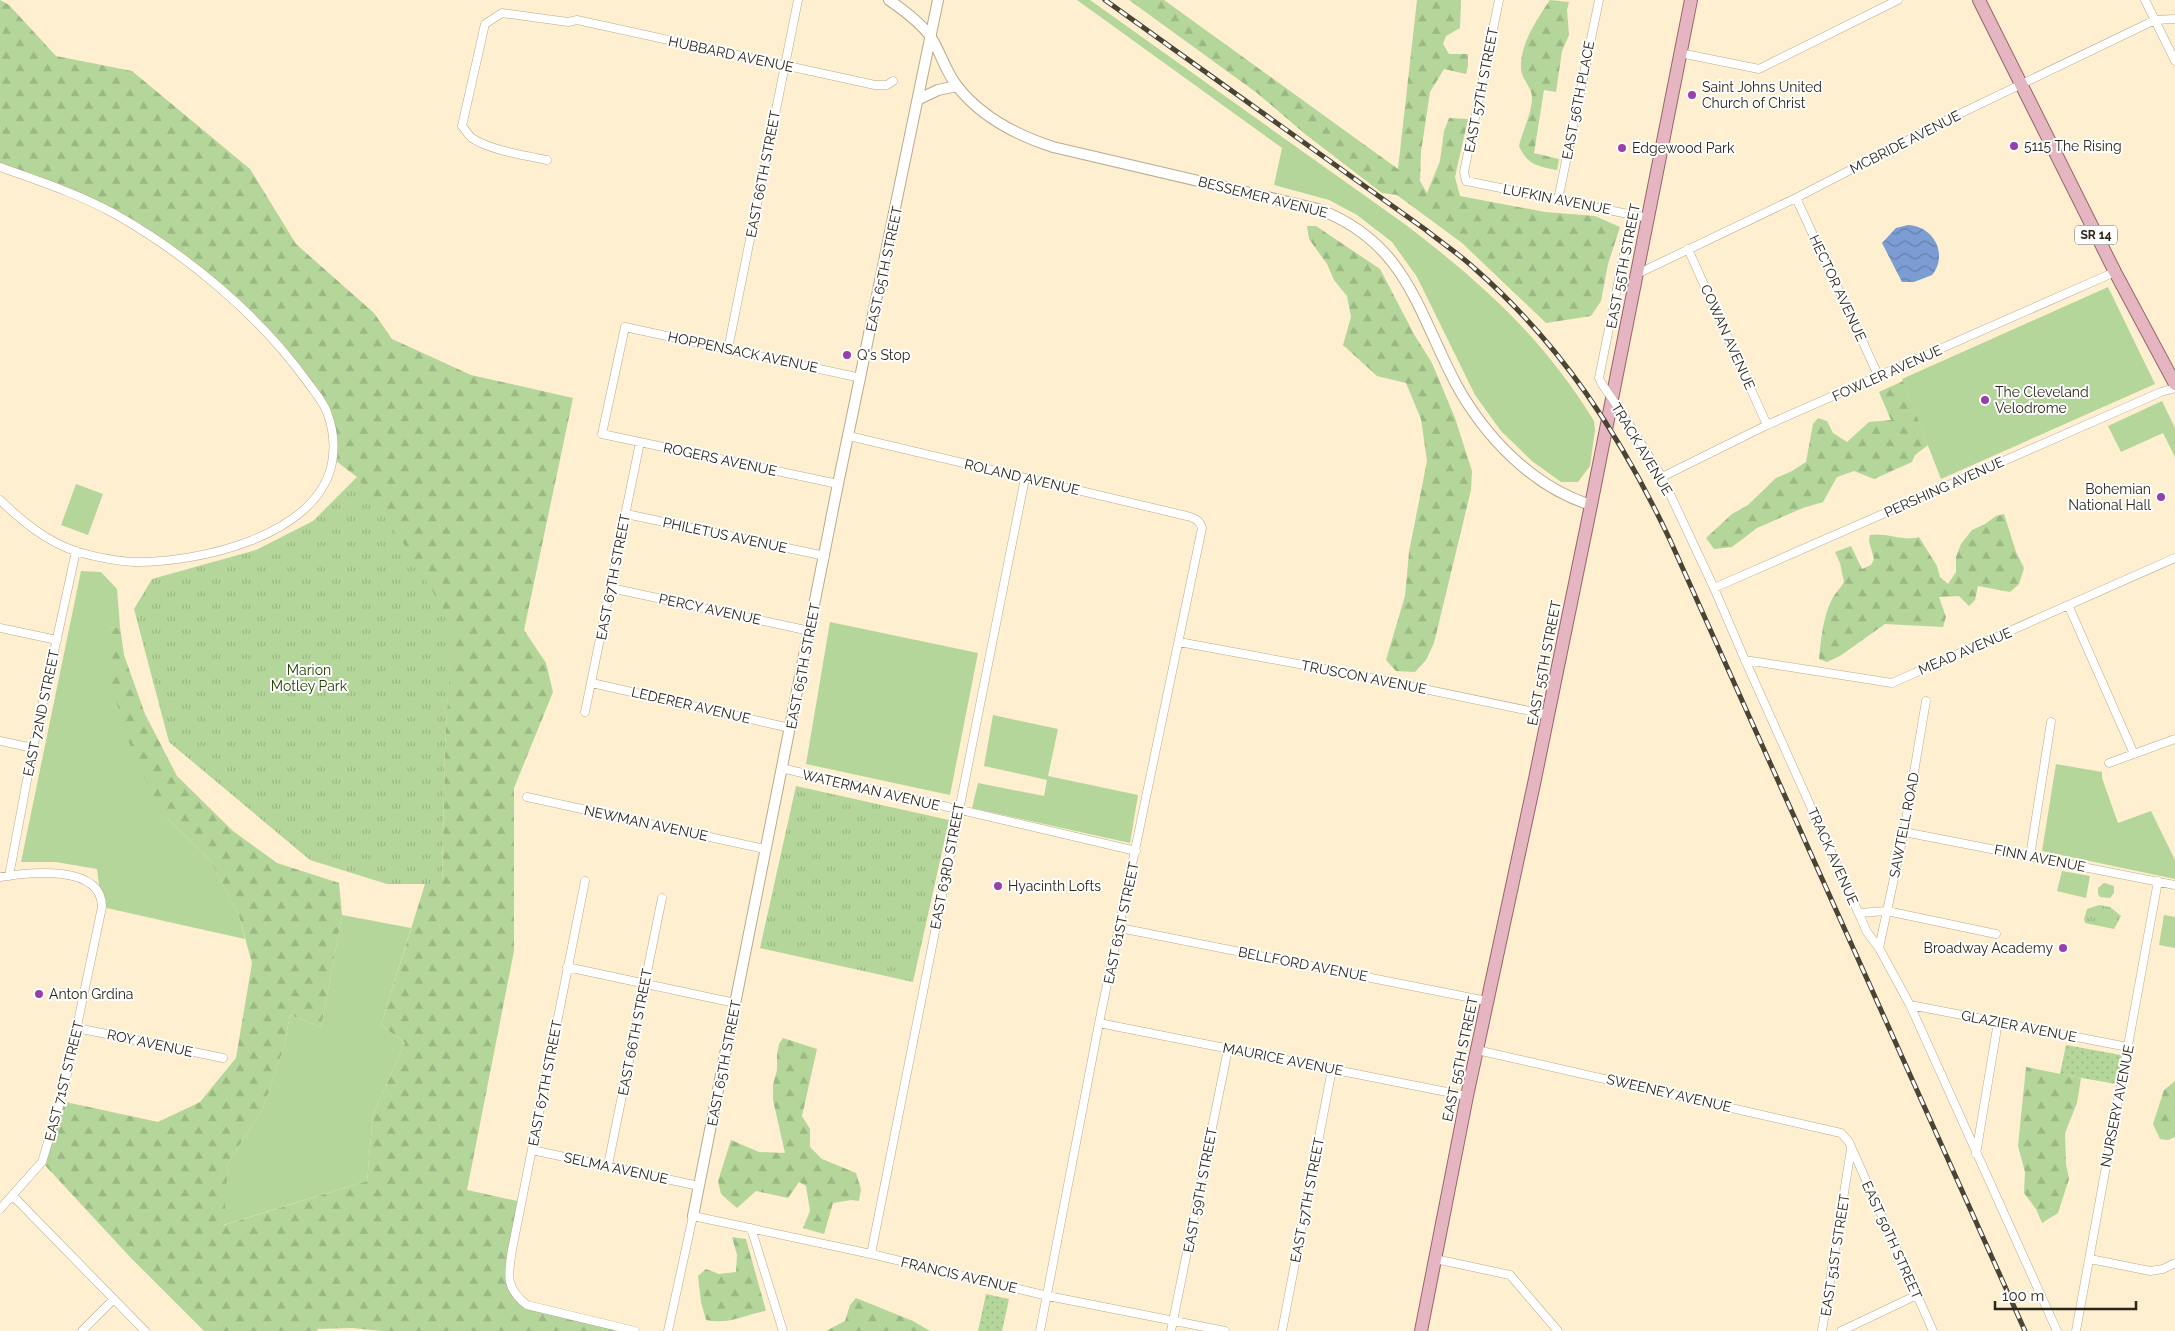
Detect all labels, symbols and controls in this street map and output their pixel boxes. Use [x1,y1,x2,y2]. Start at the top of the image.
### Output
street label: EAST 57TH STREET [1461,26,1501,154]
street label: HUBBARD AVENUE [667,33,795,75]
street label: EAST 56TH PLACE [1559,39,1597,161]
place label: Saint Johns United Church of Christ [1702,79,1822,111]
marker: Saint Johns United Church of Christ [1686,89,1698,101]
street label: MCBRIDE AVENUE [1847,107,1963,177]
street label: EAST 66TH STREET [743,109,783,239]
place label: 5115 The Rising [2024,138,2122,154]
place label: Edgewood Park [1632,140,1735,156]
marker: 5115 The Rising [2008,140,2020,152]
marker: Edgewood Park [1616,142,1628,154]
street label: BESSEMER AVENUE [1197,173,1329,221]
street label: LUFKIN AVENUE [1502,181,1612,217]
street label: EAST 55TH STREET [1603,202,1643,330]
street label: EAST 65TH STREET [863,204,905,333]
road number: SR 14 [2075,226,2117,244]
street label: HECTOR AVENUE [1806,232,1870,344]
street label: COWAN AVENUE [1698,282,1758,392]
street label: HOPPENSACK AVENUE [666,328,820,376]
street label: FOWLER AVENUE [1830,342,1944,404]
place label: Q's Stop [857,347,911,363]
marker: Q's Stop [841,349,853,361]
place label: The Cleveland Velodrome [1995,384,2089,416]
marker: The Cleveland Velodrome [1979,394,1991,406]
street label: TRACK AVENUE [1608,400,1676,498]
street label: ROGERS AVENUE [662,439,778,479]
street label: PERSHING AVENUE [1882,453,2006,521]
street label: ROLAND AVENUE [963,456,1081,498]
place label: Bohemian National Hall [2068,481,2151,513]
marker: Bohemian National Hall [2155,491,2167,503]
street label: EAST 67TH STREET [593,512,633,641]
street label: PHILETUS AVENUE [661,514,789,556]
street label: PERCY AVENUE [657,590,763,628]
street label: EAST 55TH STREET [1524,599,1564,727]
street label: EAST 65TH STREET [783,601,823,730]
street label: MEAD AVENUE [1916,624,2014,678]
street label: EAST 72ND STREET [20,648,62,778]
street label: TRUSCON AVENUE [1300,657,1428,697]
park label: Marion Motley Park [271,662,348,694]
street label: LEDERER AVENUE [630,684,752,726]
street label: WATERMAN AVENUE [801,766,941,814]
street label: SAWTELL ROAD [1886,771,1922,879]
street label: EAST 63RD STREET [927,801,967,931]
street label: NEWMAN AVENUE [583,802,709,844]
street label: TRACK AVENUE [1804,805,1862,907]
street label: FINN AVENUE [1993,841,2087,875]
street label: EAST 61ST STREET [1100,860,1142,985]
place label: Hyacinth Lofts [1008,878,1101,894]
marker: Hyacinth Lofts [992,880,1004,892]
place label: Broadway Academy [1924,940,2053,956]
marker: Broadway Academy [2057,942,2069,954]
street label: BELLFORD AVENUE [1237,944,1369,984]
street label: EAST 66TH STREET [615,967,655,1097]
place label: Anton Grdina [49,986,133,1002]
marker: Anton Grdina [33,988,45,1000]
street label: EAST 55TH STREET [1439,995,1481,1123]
street label: EAST 65TH STREET [704,998,744,1127]
street label: GLAZIER AVENUE [1960,1007,2078,1045]
street label: EAST 67TH STREET [525,1018,565,1147]
street label: EAST 71ST STREET [41,1019,87,1143]
street label: ROY AVENUE [106,1026,194,1060]
street label: MAURICE AVENUE [1221,1039,1345,1079]
street label: NURSERY AVENUE [2097,1043,2137,1169]
street label: SWEENEY AVENUE [1605,1071,1733,1115]
street label: EAST 59TH STREET [1180,1126,1220,1254]
street label: EAST 57TH STREET [1287,1136,1327,1264]
street label: SELMA AVENUE [562,1149,670,1187]
street label: EAST 50TH STREET [1859,1178,1925,1302]
street label: EAST 51ST STREET [1817,1192,1853,1317]
street label: FRANCIS AVENUE [899,1254,1019,1296]
scale bar [1995,1278,2136,1310]
text: 100 m [2002,1287,2044,1305]

